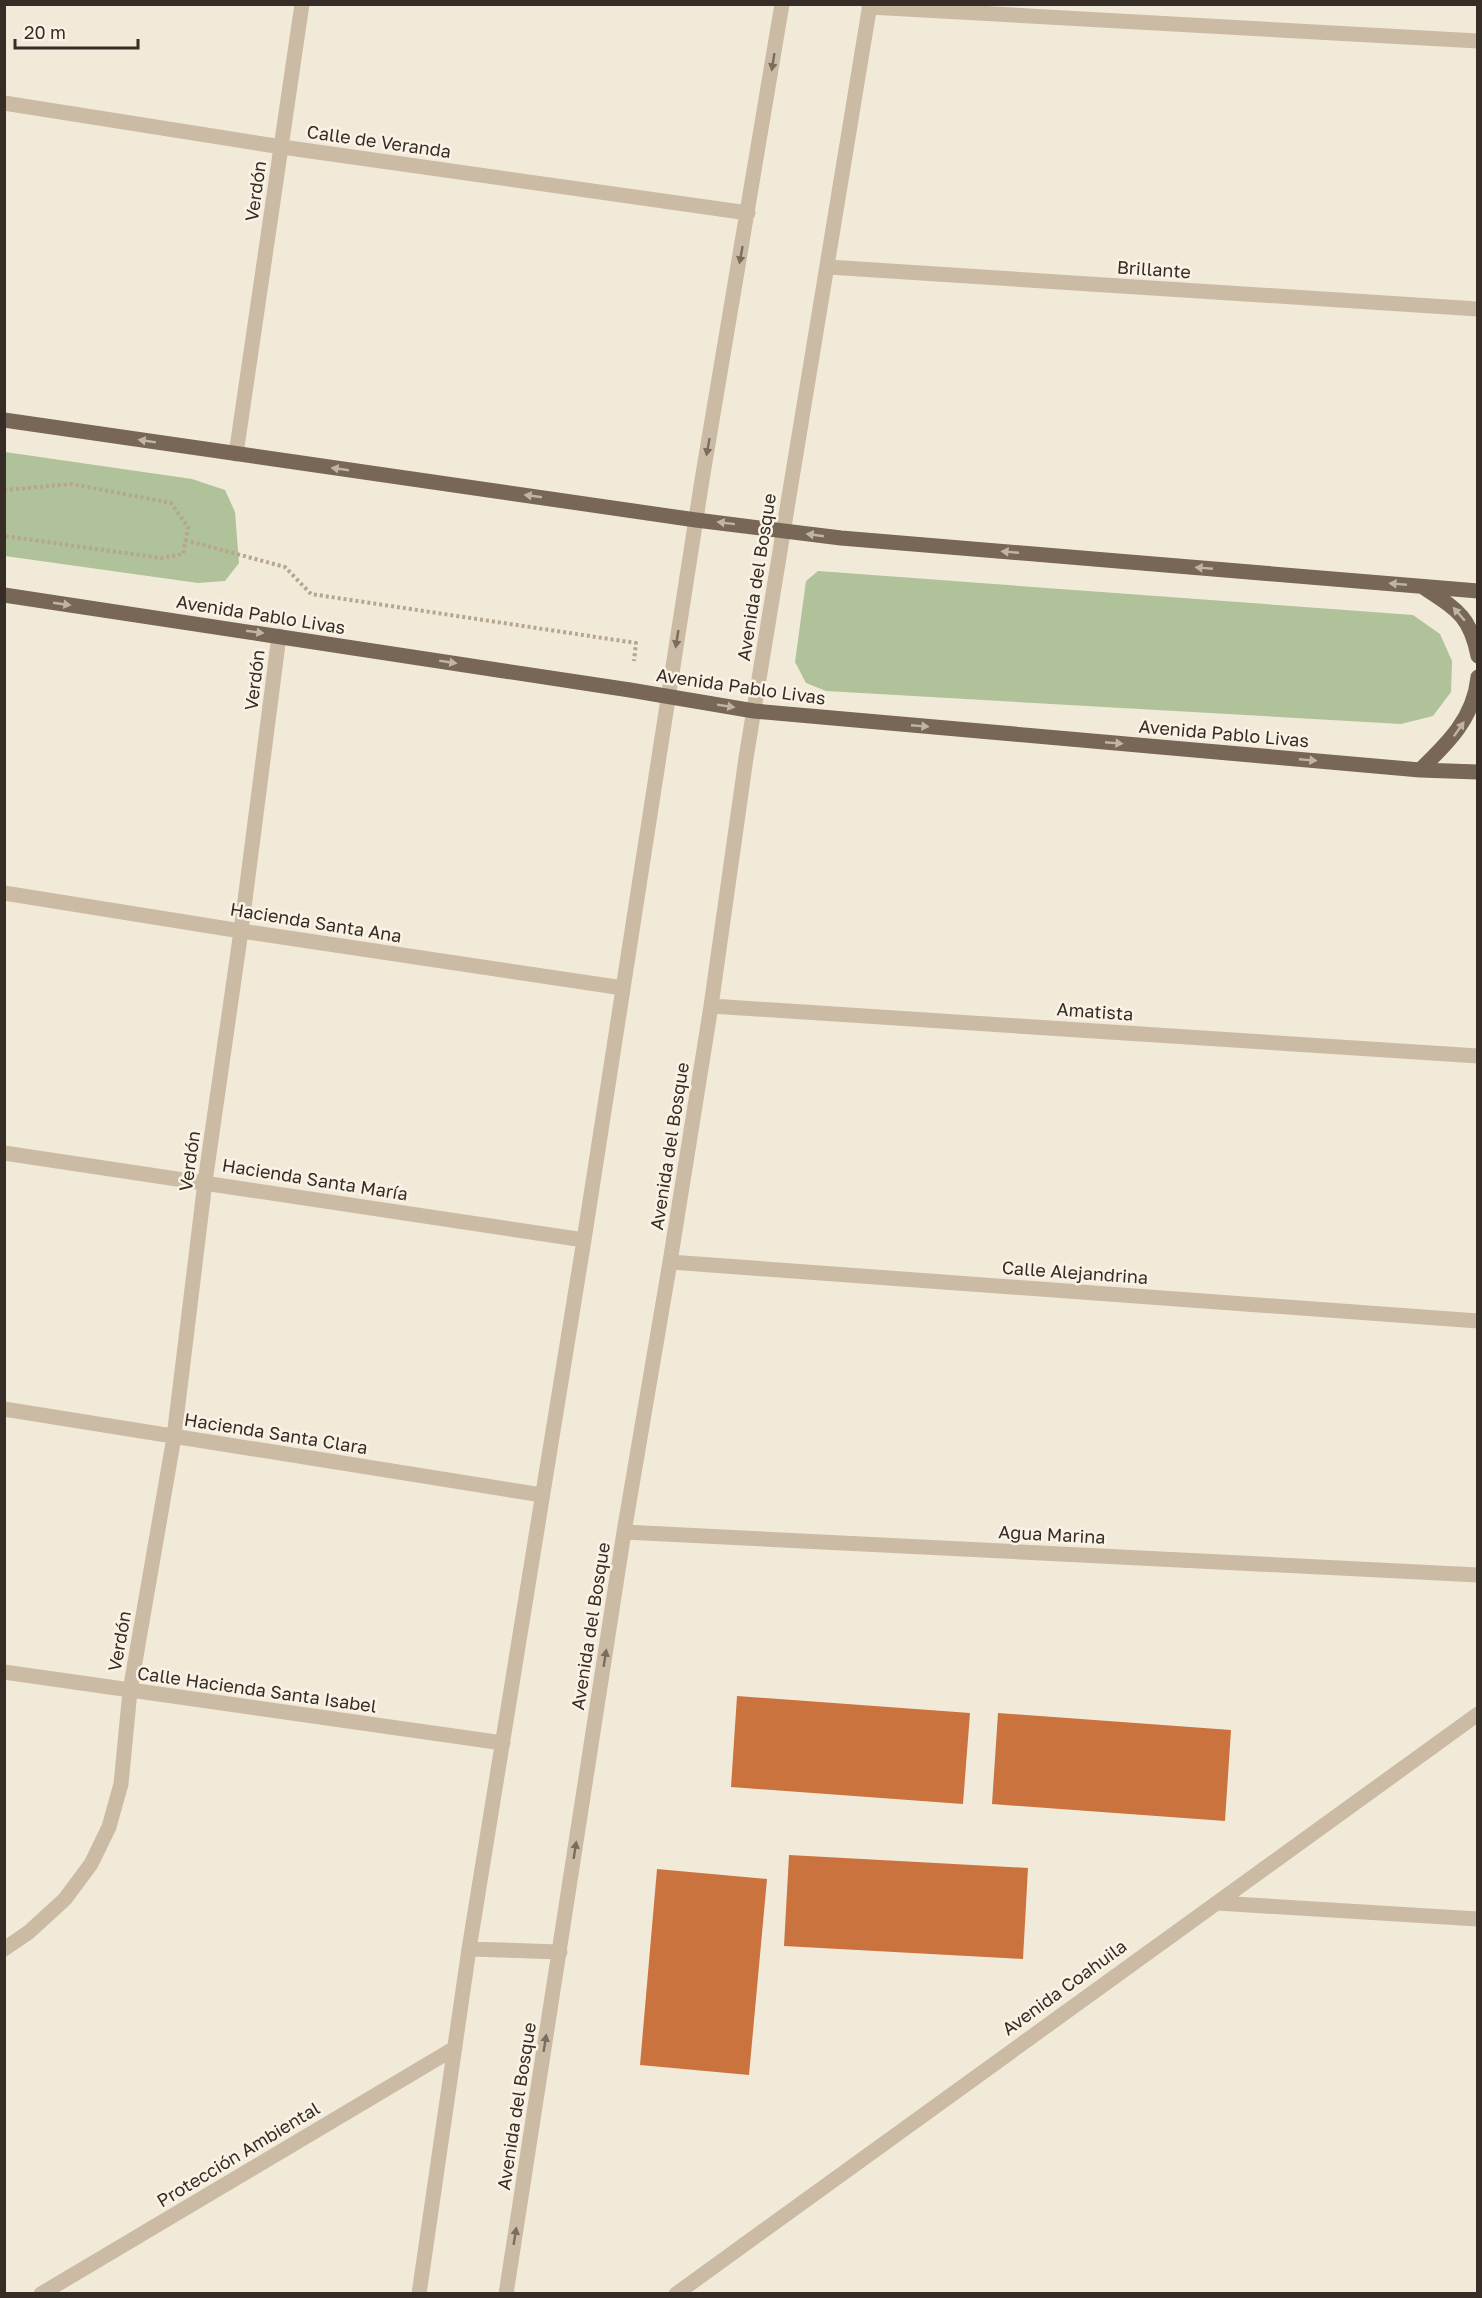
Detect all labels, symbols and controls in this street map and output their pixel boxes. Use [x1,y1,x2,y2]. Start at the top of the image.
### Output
scale bar [15,12,138,50]
text: 20 m [24,21,66,43]
one-way arrow [768,53,777,72]
street label: Calle de Veranda [305,120,453,162]
street label: Verdón [240,159,270,223]
one-way arrow [736,245,745,264]
street label: Brillante [1116,255,1192,283]
one-way arrow [137,436,156,445]
one-way arrow [703,437,712,456]
one-way arrow [330,464,349,473]
one-way arrow [523,492,542,501]
street label: Avenida del Bosque [732,492,780,662]
one-way arrow [716,518,735,528]
one-way arrow [806,530,825,539]
one-way arrow [1000,548,1019,557]
one-way arrow [1194,563,1213,573]
one-way arrow [1389,579,1408,589]
street label: Avenida Pablo Livas [175,590,347,638]
one-way arrow [53,599,72,608]
one-way arrow [1453,606,1466,622]
one-way arrow [246,628,265,637]
one-way arrow [672,630,681,649]
street label: Verdón [239,648,269,712]
one-way arrow [439,658,458,667]
street label: Avenida Pablo Livas [655,663,827,709]
one-way arrow [716,702,735,711]
street label: Avenida Pablo Livas [1138,715,1310,751]
one-way arrow [910,721,929,731]
one-way arrow [1453,722,1465,738]
one-way arrow [1104,738,1123,748]
one-way arrow [1299,755,1318,765]
street label: Hacienda Santa Ana [229,898,403,946]
street label: Amatista [1056,997,1134,1025]
street label: Avenida del Bosque [645,1061,693,1231]
street label: Verdón [174,1129,204,1193]
street label: Hacienda Santa María [221,1153,409,1205]
street label: Calle Alejandrina [1001,1256,1149,1288]
street label: Hacienda Santa Clara [183,1408,369,1458]
street label: Agua Marina [998,1520,1106,1548]
street label: Avenida del Bosque [566,1541,614,1711]
street label: Verdón [103,1609,135,1673]
one-way arrow [600,1648,609,1667]
street label: Calle Hacienda Santa Isabel [136,1661,378,1717]
one-way arrow [571,1841,580,1860]
street label: Avenida Coahuila [997,1934,1131,2040]
street label: Avenida del Bosque [492,2021,540,2191]
one-way arrow [541,2033,550,2052]
street label: Protección Ambiental [153,2096,324,2211]
one-way arrow [511,2226,520,2245]

